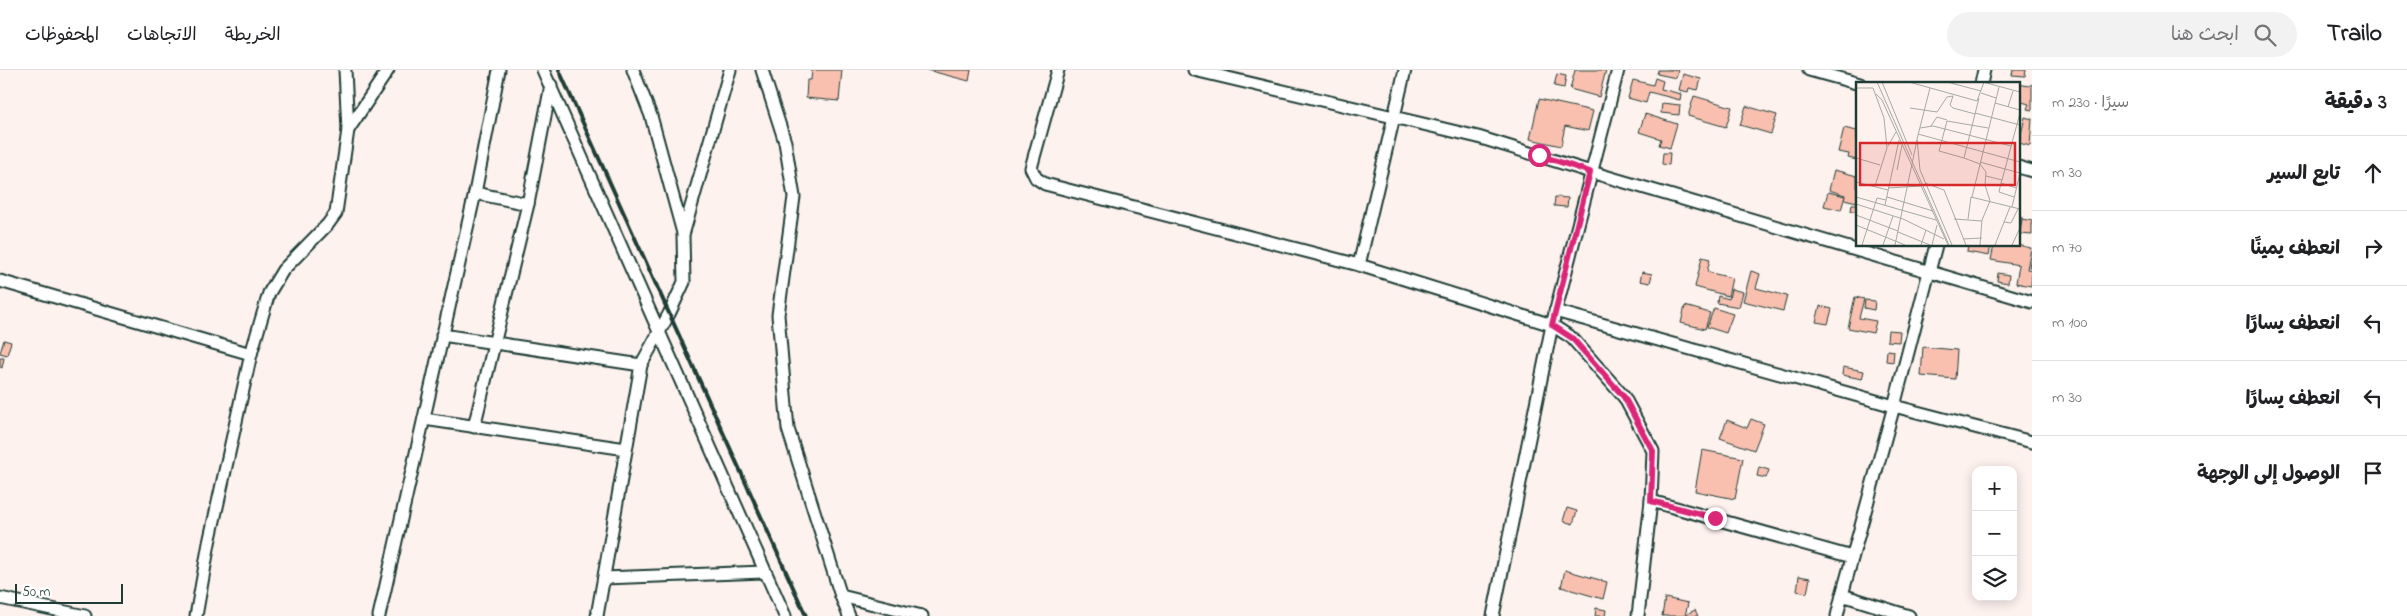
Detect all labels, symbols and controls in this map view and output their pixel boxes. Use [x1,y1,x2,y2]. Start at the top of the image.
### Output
search box [1947,12,2297,57]
text: Trailo [2327,17,2382,52]
icon: search [2251,21,2279,49]
text: ابحث هنا [2171,22,2239,49]
text: المحفوظات [25,23,99,49]
text: الاتجاهات [127,23,197,49]
text: الخريطة [225,23,281,49]
inset map [1856,82,2020,246]
text: 3 دقيقة [2325,88,2387,118]
text: سيرًا · 230 m [2052,91,2129,115]
route start [1528,144,1551,167]
icon: ahead [2359,159,2387,187]
text: 30 m [2052,161,2082,185]
text: تابع السير [2268,161,2340,188]
icon: right [2359,234,2387,262]
text: 70 m [2052,236,2082,260]
text: انعطف يمينًا [2250,236,2340,263]
icon: left [2359,309,2387,337]
text: 100 m [2052,311,2087,335]
text: انعطف يسارًا [2245,311,2340,338]
icon: left [2359,384,2387,412]
text: 30 m [2052,386,2082,410]
text: انعطف يسارًا [2245,386,2340,413]
icon: arrive [2359,459,2387,487]
text: الوصول إلى الوجهة [2197,461,2340,488]
map controls [1972,466,2017,601]
button: + [1972,466,2017,511]
route end [1704,507,1727,530]
button: − [1972,511,2017,556]
button: layers [1972,556,2017,601]
scale bar [15,581,122,604]
text: 50 m [22,582,50,603]

